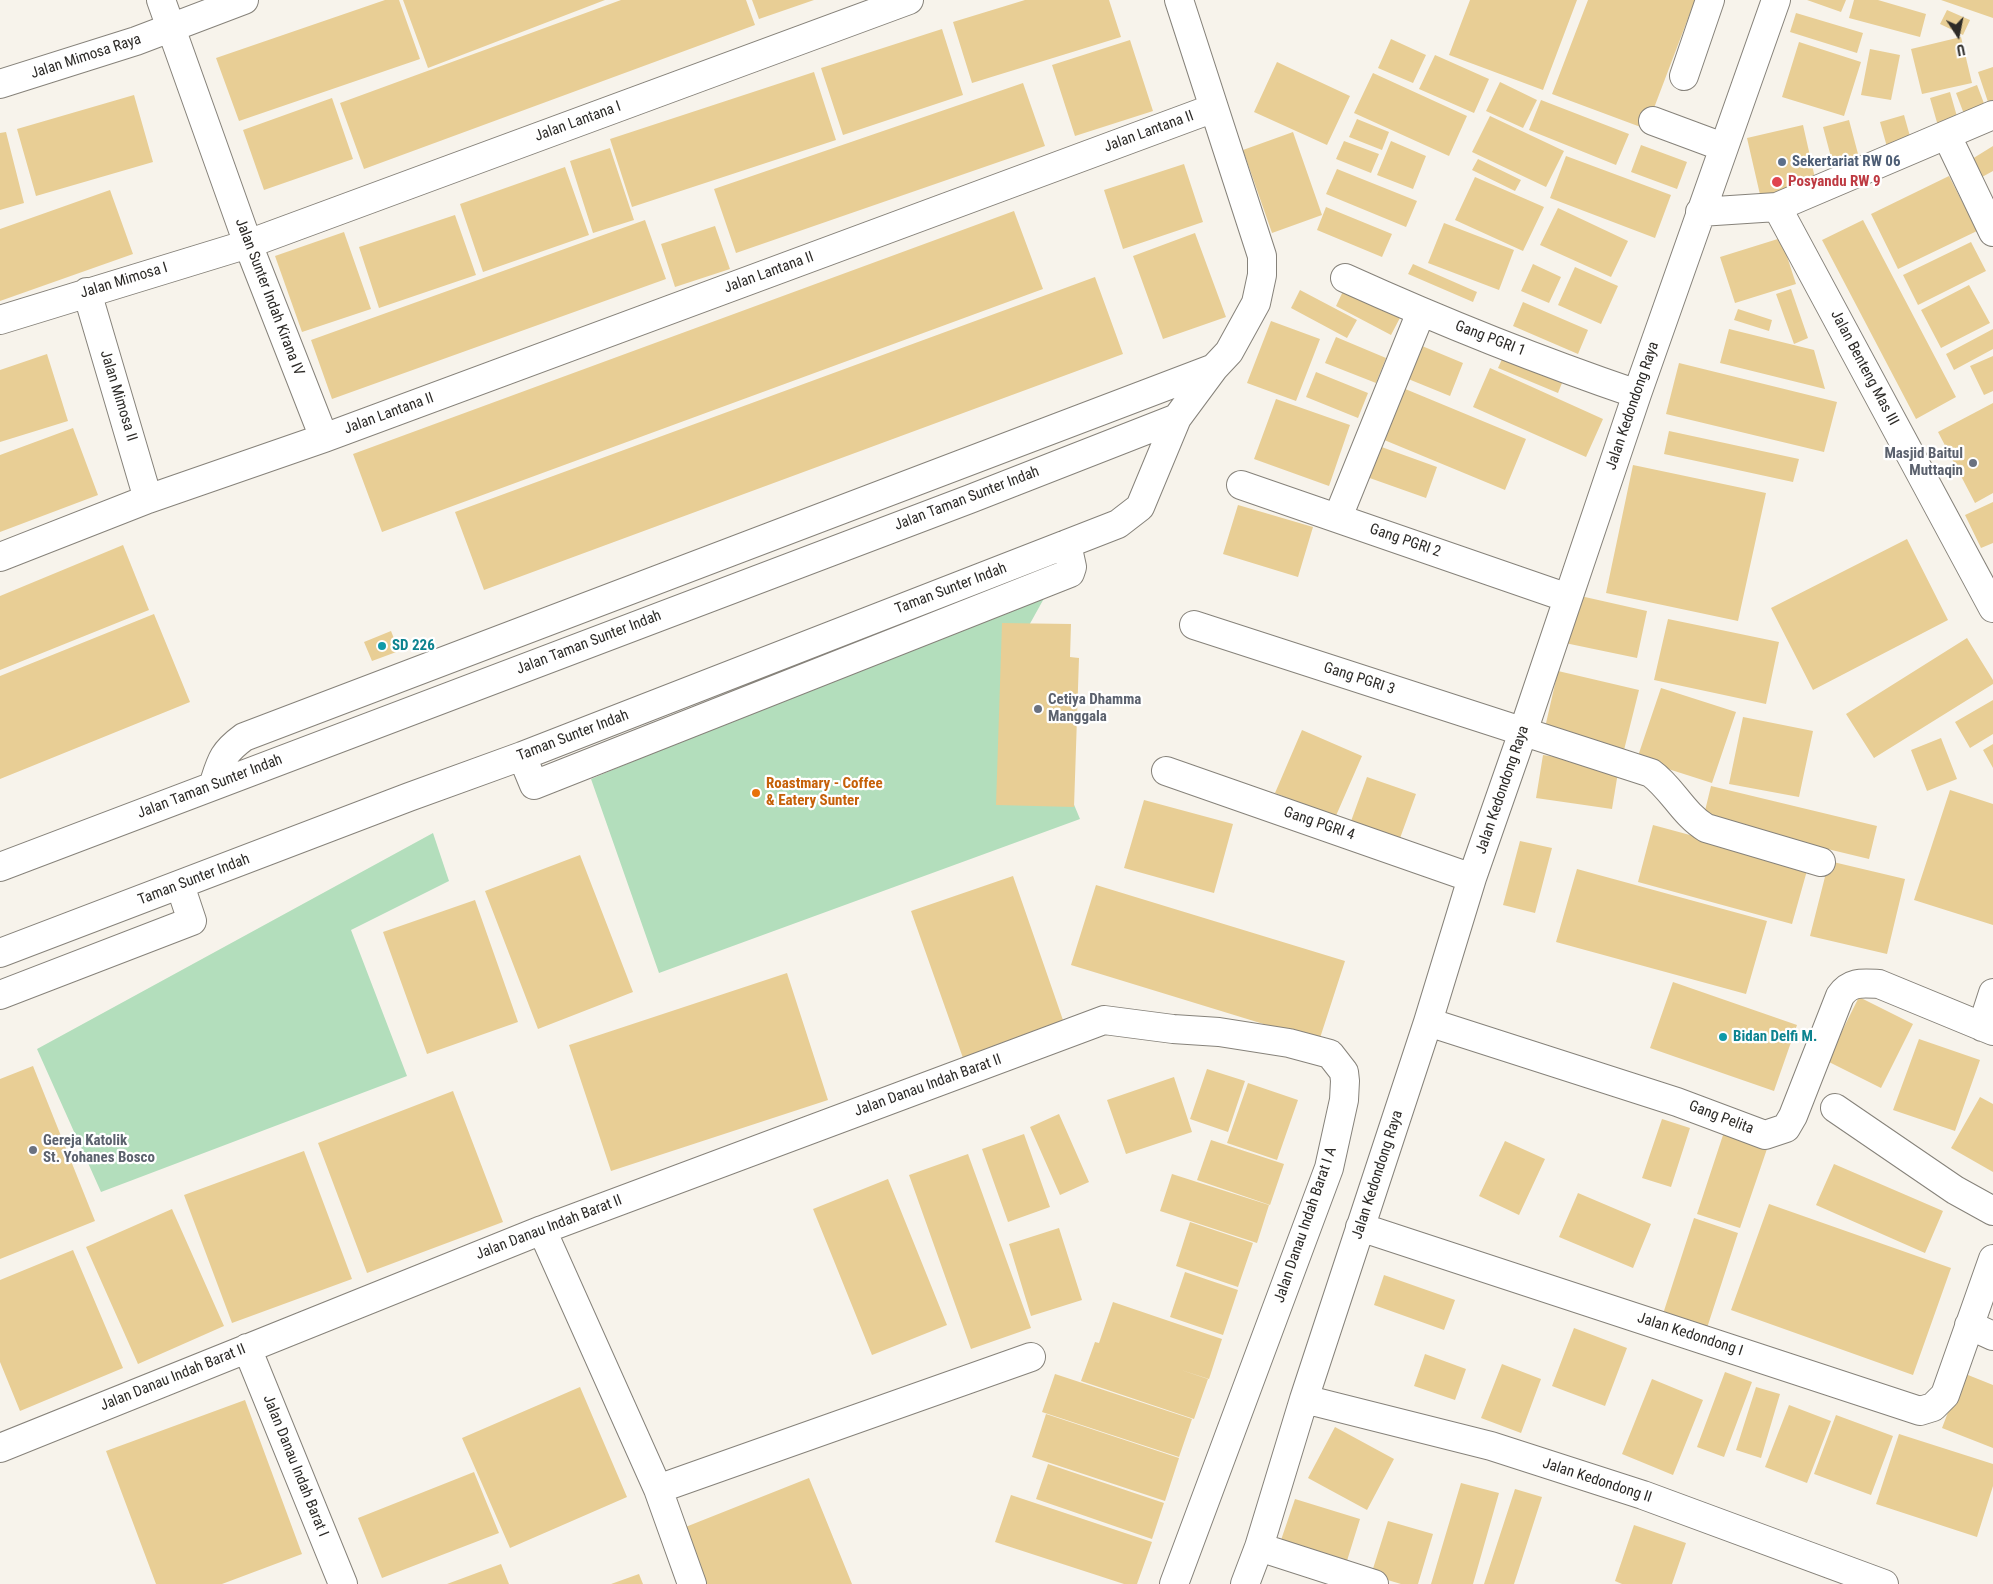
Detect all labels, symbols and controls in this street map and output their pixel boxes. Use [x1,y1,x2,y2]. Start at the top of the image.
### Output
north arrow [1933,10,1983,60]
street label: Jalan Mimosa Raya [28,31,144,83]
text: U [1955,41,1966,58]
street label: Jalan Lantana I [532,98,624,146]
street label: Jalan Lantana II [1102,107,1196,157]
place label: Sekertariat RW 06 [1792,153,1901,171]
marker: Sekertariat RW 06 [1776,156,1788,168]
place label: Posyandu RW 9 [1788,173,1881,191]
marker: Posyandu RW 9 [1770,175,1784,189]
street label: Jalan Sunter Indah Kirana IV [231,216,307,378]
street label: Jalan Lantana II [722,248,816,298]
street label: Jalan Mimosa I [78,259,170,303]
street label: Jalan Benteng Mas III [1826,307,1902,429]
street label: Gang PGRI 1 [1452,317,1528,361]
street label: Jalan Kedondong Raya [1603,340,1663,472]
street label: Jalan Mimosa II [96,348,140,444]
street label: Jalan Lantana II [342,389,436,439]
place label: Masjid Baitul Muttaqin [1884,445,1963,480]
marker: Masjid Baitul Muttaqin [1967,457,1979,469]
street label: Jalan Taman Sunter Indah [892,463,1042,535]
street label: Gang PGRI 2 [1367,520,1443,562]
street label: Taman Sunter Indah [893,559,1009,619]
street label: Jalan Taman Sunter Indah [514,607,664,679]
place label: SD 226 [392,637,435,655]
marker: SD 226 [376,640,388,652]
street label: Gang PGRI 3 [1321,659,1397,699]
place label: Cetiya Dhamma Manggala [1048,691,1141,726]
marker: Cetiya Dhamma Manggala [1032,703,1044,715]
street label: Taman Sunter Indah [515,706,631,766]
street label: Jalan Kedondong Raya [1473,724,1533,856]
street label: Jalan Taman Sunter Indah [135,751,285,823]
place label: Roastmary - Coffee & Eatery Sunter [766,775,883,810]
marker: Roastmary - Coffee & Eatery Sunter [750,787,762,799]
street label: Gang PGRI 4 [1281,803,1357,845]
street label: Taman Sunter Indah [136,850,252,910]
place label: Bidan Delfi M. [1733,1028,1817,1046]
marker: Bidan Delfi M. [1717,1031,1729,1043]
street label: Jalan Danau Indah Barat II [852,1051,1004,1121]
street label: Gang Pelita [1686,1097,1756,1139]
street label: Jalan Kedondong Raya [1349,1108,1407,1242]
place label: Gereja Katolik St. Yohanes Bosco [43,1132,155,1167]
marker: Gereja Katolik St. Yohanes Bosco [27,1144,39,1156]
street label: Jalan Danau Indah Barat I A [1271,1145,1341,1305]
street label: Jalan Danau Indah Barat II [473,1192,625,1264]
street label: Jalan Kedondong I [1635,1309,1745,1361]
street label: Jalan Danau Indah Barat II [98,1341,248,1415]
street label: Jalan Danau Indah Barat I [258,1392,332,1540]
street label: Jalan Kedondong II [1540,1455,1654,1507]

